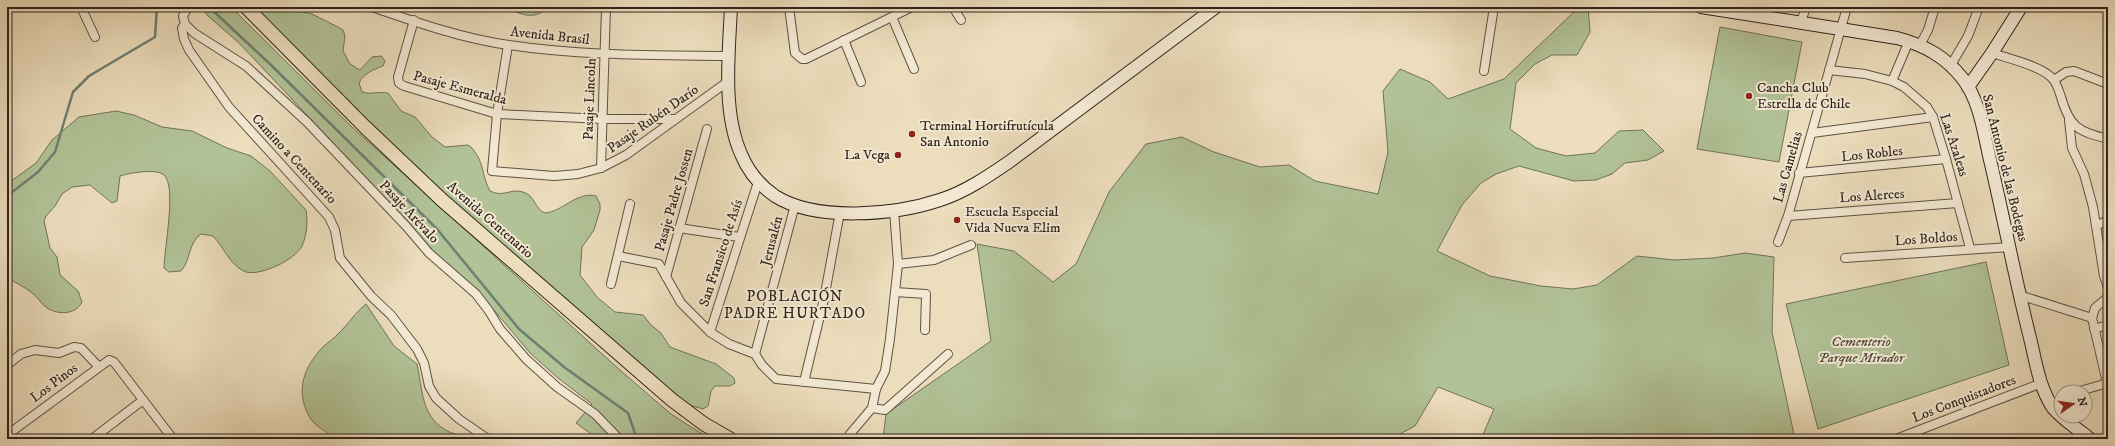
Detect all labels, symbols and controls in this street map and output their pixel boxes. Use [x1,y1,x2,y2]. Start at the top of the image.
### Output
street label: Avenida Brasil [509,23,591,49]
street label: Pasaje Lincoln [580,57,600,140]
street label: Pasaje Esmeralda [411,67,509,109]
place label: Cancha Club Estrella de Chile [1757,79,1851,113]
street label: Pasaje Rubén Darío [604,81,702,157]
marker: Cancha Club Estrella de Chile [1744,91,1754,101]
street label: San Antonio de las Bodegas [1978,92,2032,244]
street label: Camino a Centenario [248,110,341,208]
street label: Las Azaleas [1935,111,1973,179]
place label: Terminal Hortifrutícula San Antonio [920,117,1054,151]
marker: Terminal Hortifrutícula San Antonio [907,129,917,139]
street label: Las Camelias [1769,129,1807,205]
street label: Los Robles [1840,142,1904,166]
street label: Pasaje Padre Jossen [651,146,698,254]
place label: La Vega [844,146,890,164]
marker: La Vega [893,150,903,160]
street label: Pasaje Arévalo [375,177,443,247]
street label: Avenida Centenario [443,177,537,263]
street label: Los Alerces [1839,185,1905,207]
street label: San Fransico de Asís [695,197,747,309]
place label: Escuela Especial Vida Nueva Elim [964,203,1061,237]
street label: Jerusalén [756,213,787,270]
marker: Escuela Especial Vida Nueva Elim [952,215,962,225]
street label: Los Boldos [1894,228,1958,250]
district label: POBLACIÓN PADRE HURTADO [724,287,866,323]
park label: Cementerio Parque Mirador [1818,333,1905,367]
street label: Los Pinos [27,359,82,407]
street label: Los Conquistadores [1910,371,2019,427]
north arrow [2053,384,2093,424]
text: N [2074,396,2090,408]

